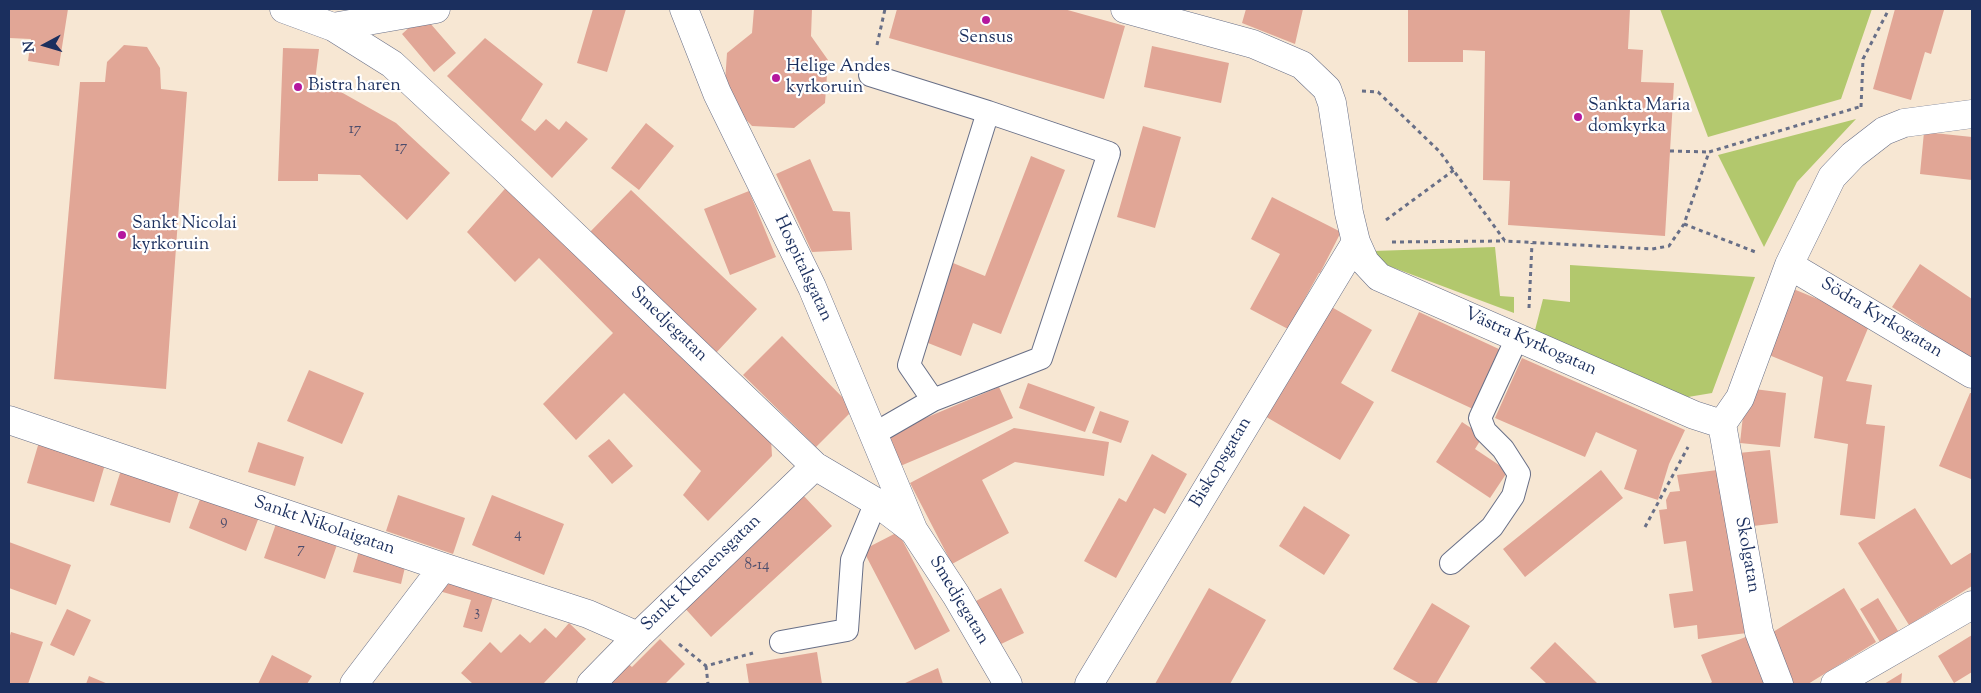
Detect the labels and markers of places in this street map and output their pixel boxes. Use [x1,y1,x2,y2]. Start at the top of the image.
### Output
marker: Sensus [980,14,992,26]
place label: Sensus [959,28,1013,50]
place label: Helige Andes kyrkoruin [786,57,890,100]
marker: Helige Andes kyrkoruin [770,72,782,84]
place label: Bistra haren [308,76,401,98]
marker: Bistra haren [292,81,304,93]
place label: Sankta Maria domkyrka [1588,96,1690,138]
marker: Sankta Maria domkyrka [1572,111,1584,123]
place label: Sankt Nicolai kyrkoruin [132,214,237,256]
marker: Sankt Nicolai kyrkoruin [116,229,128,241]

